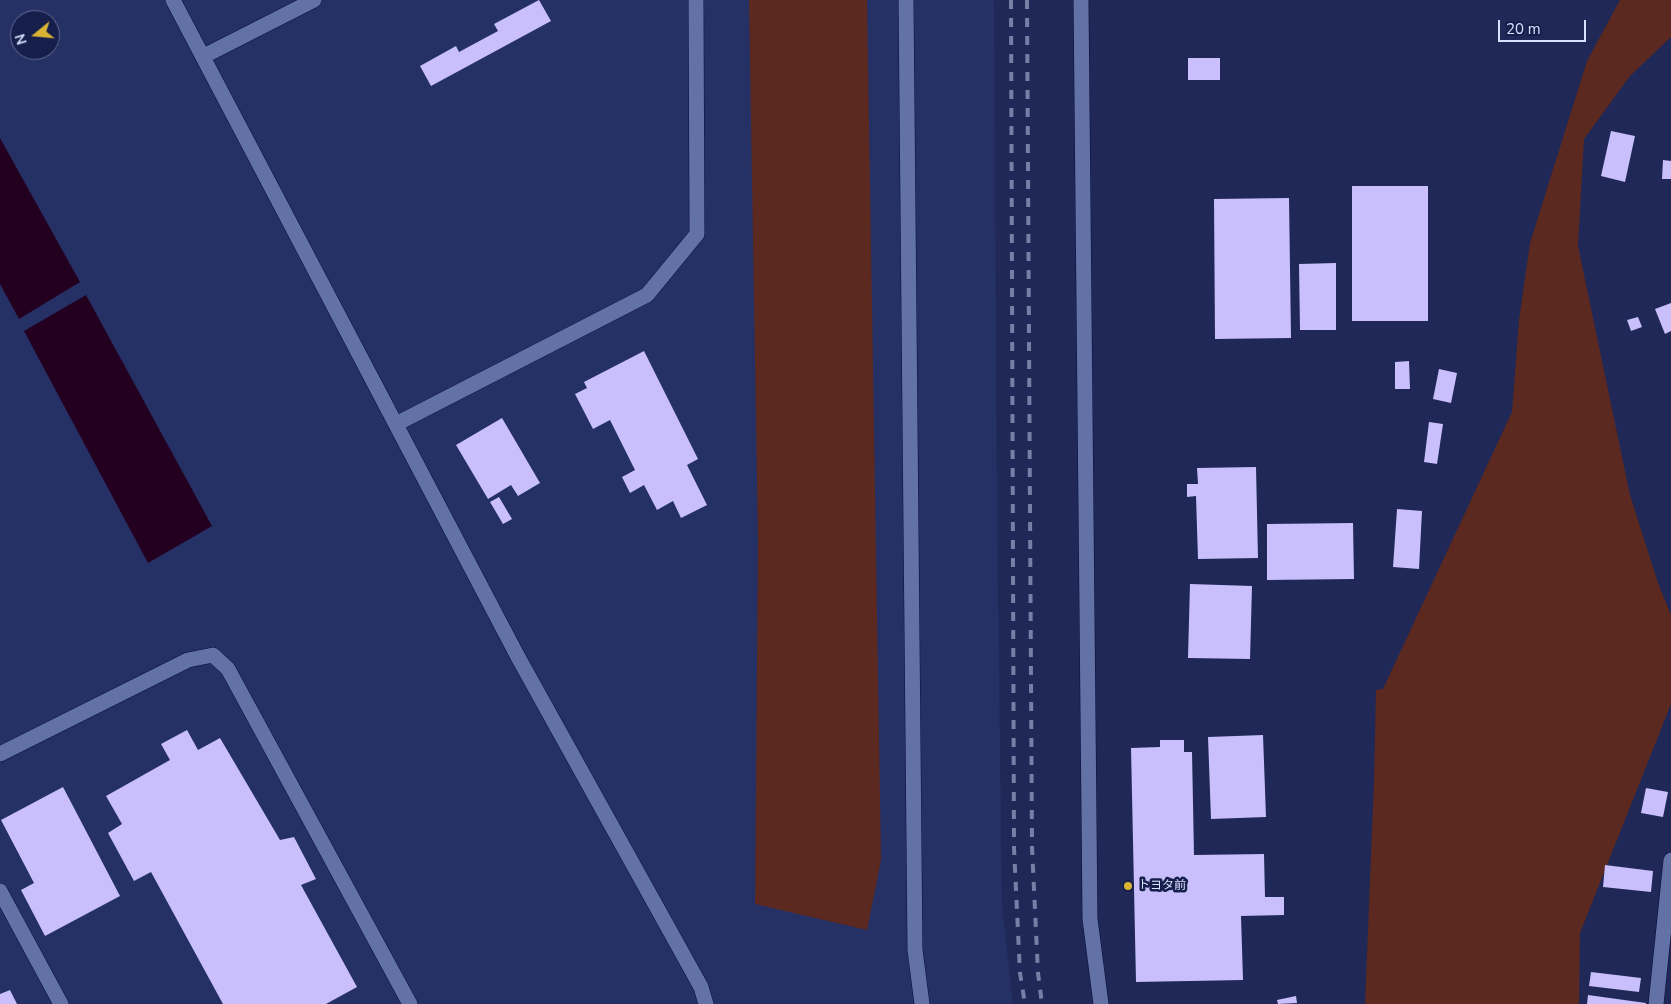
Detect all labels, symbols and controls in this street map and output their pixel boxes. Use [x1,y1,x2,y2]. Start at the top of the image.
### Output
north arrow [10,10,60,60]
scale bar [1501,10,1588,42]
text: 20 m [1506,19,1541,39]
text: N [11,31,32,47]
place label: トヨタ前 [1138,879,1186,893]
marker: トヨタ前 [1122,880,1134,892]

